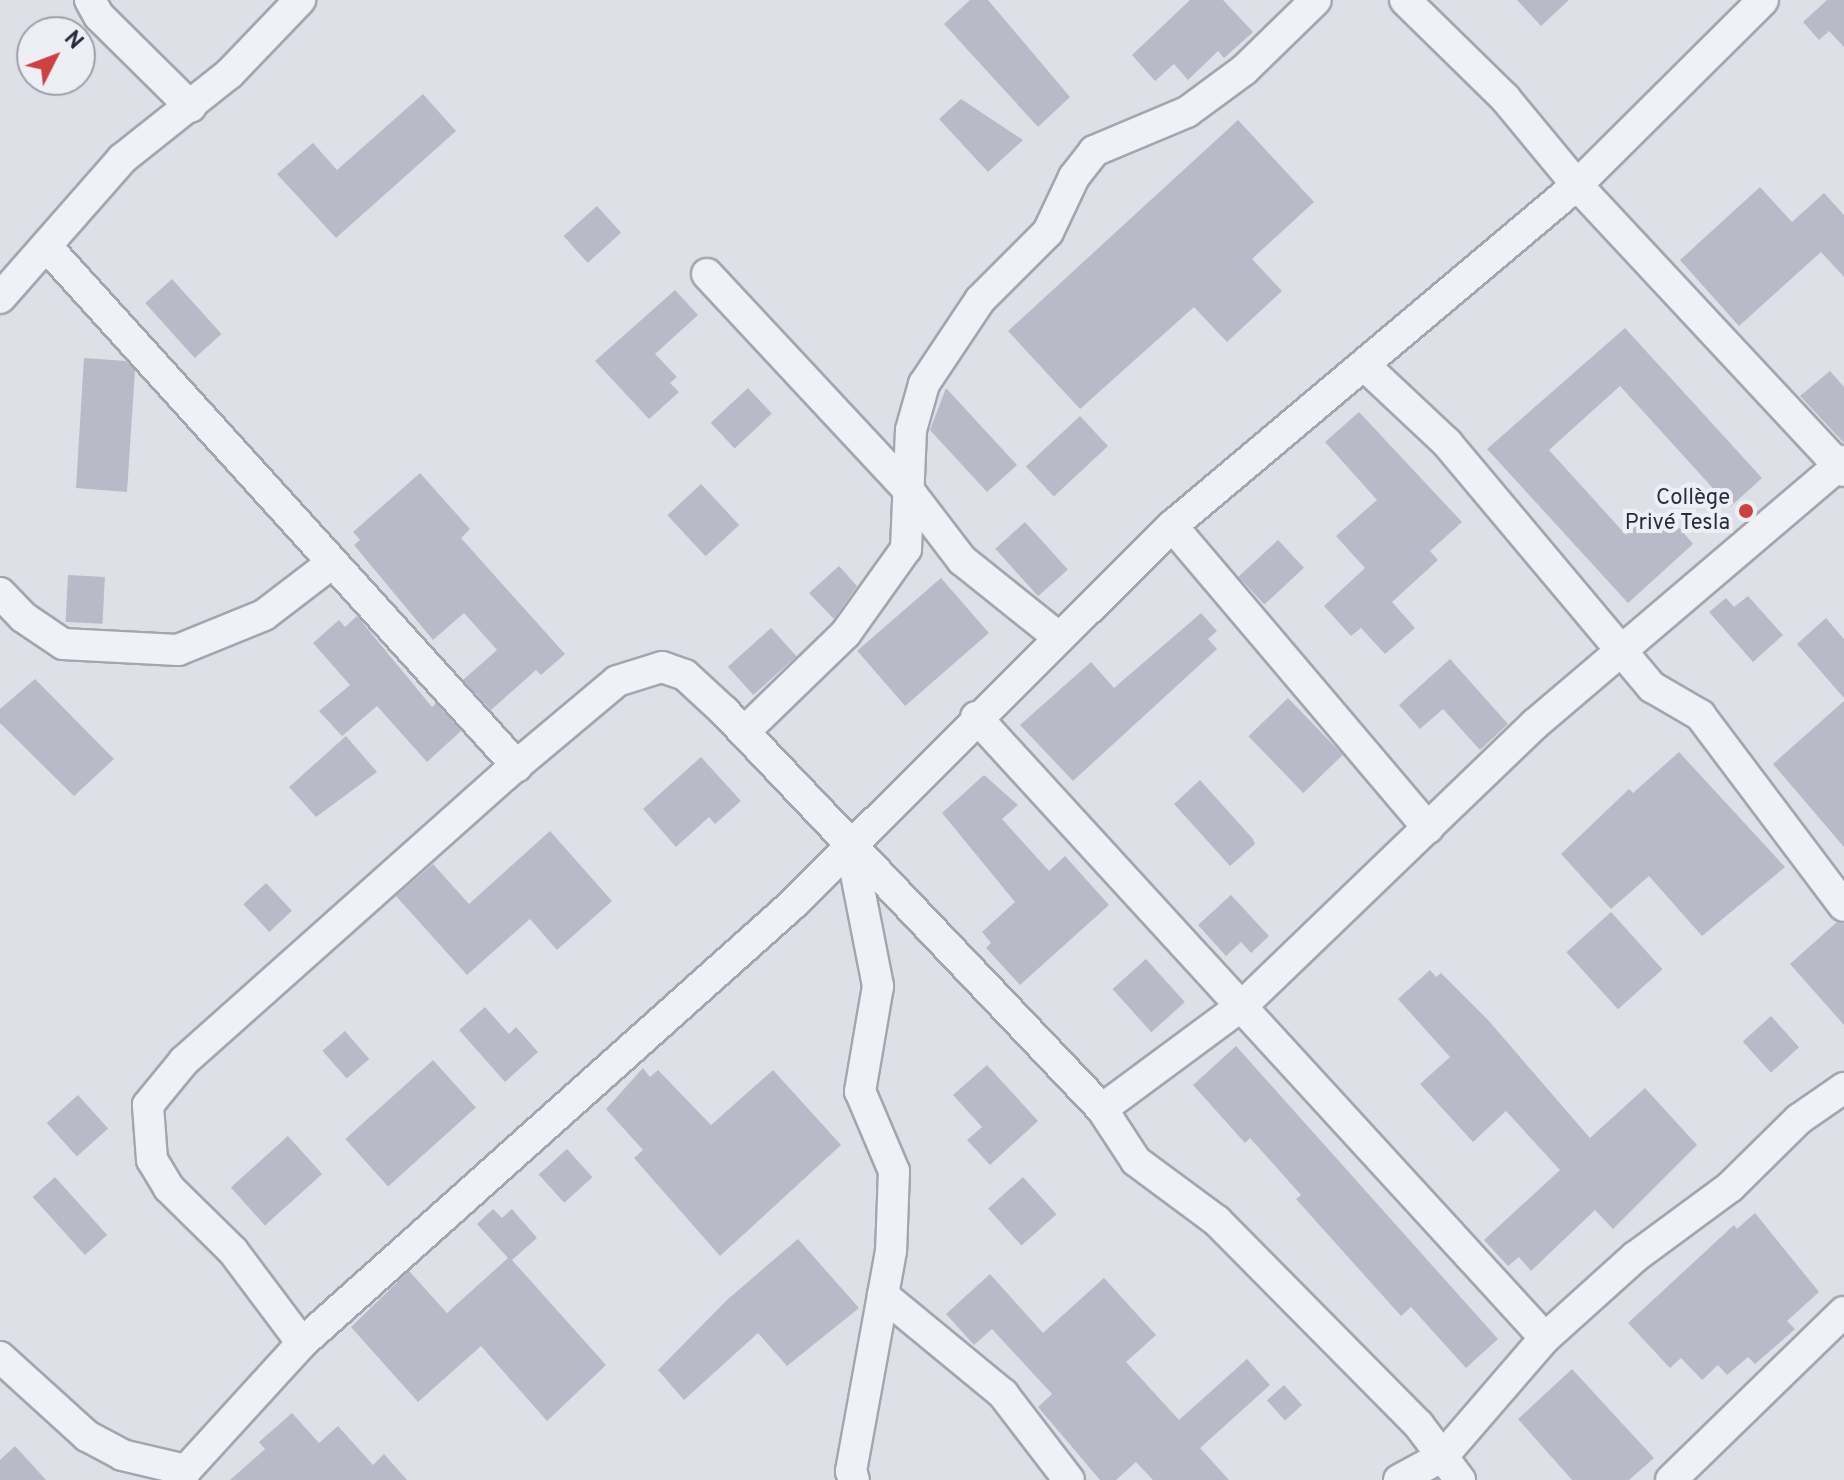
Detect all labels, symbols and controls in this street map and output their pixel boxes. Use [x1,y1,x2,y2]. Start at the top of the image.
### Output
north arrow [16,16,96,96]
text: N [57,26,88,56]
place label: Collège Privé Tesla [1624,485,1730,536]
marker: Collège Privé Tesla [1737,502,1755,520]

